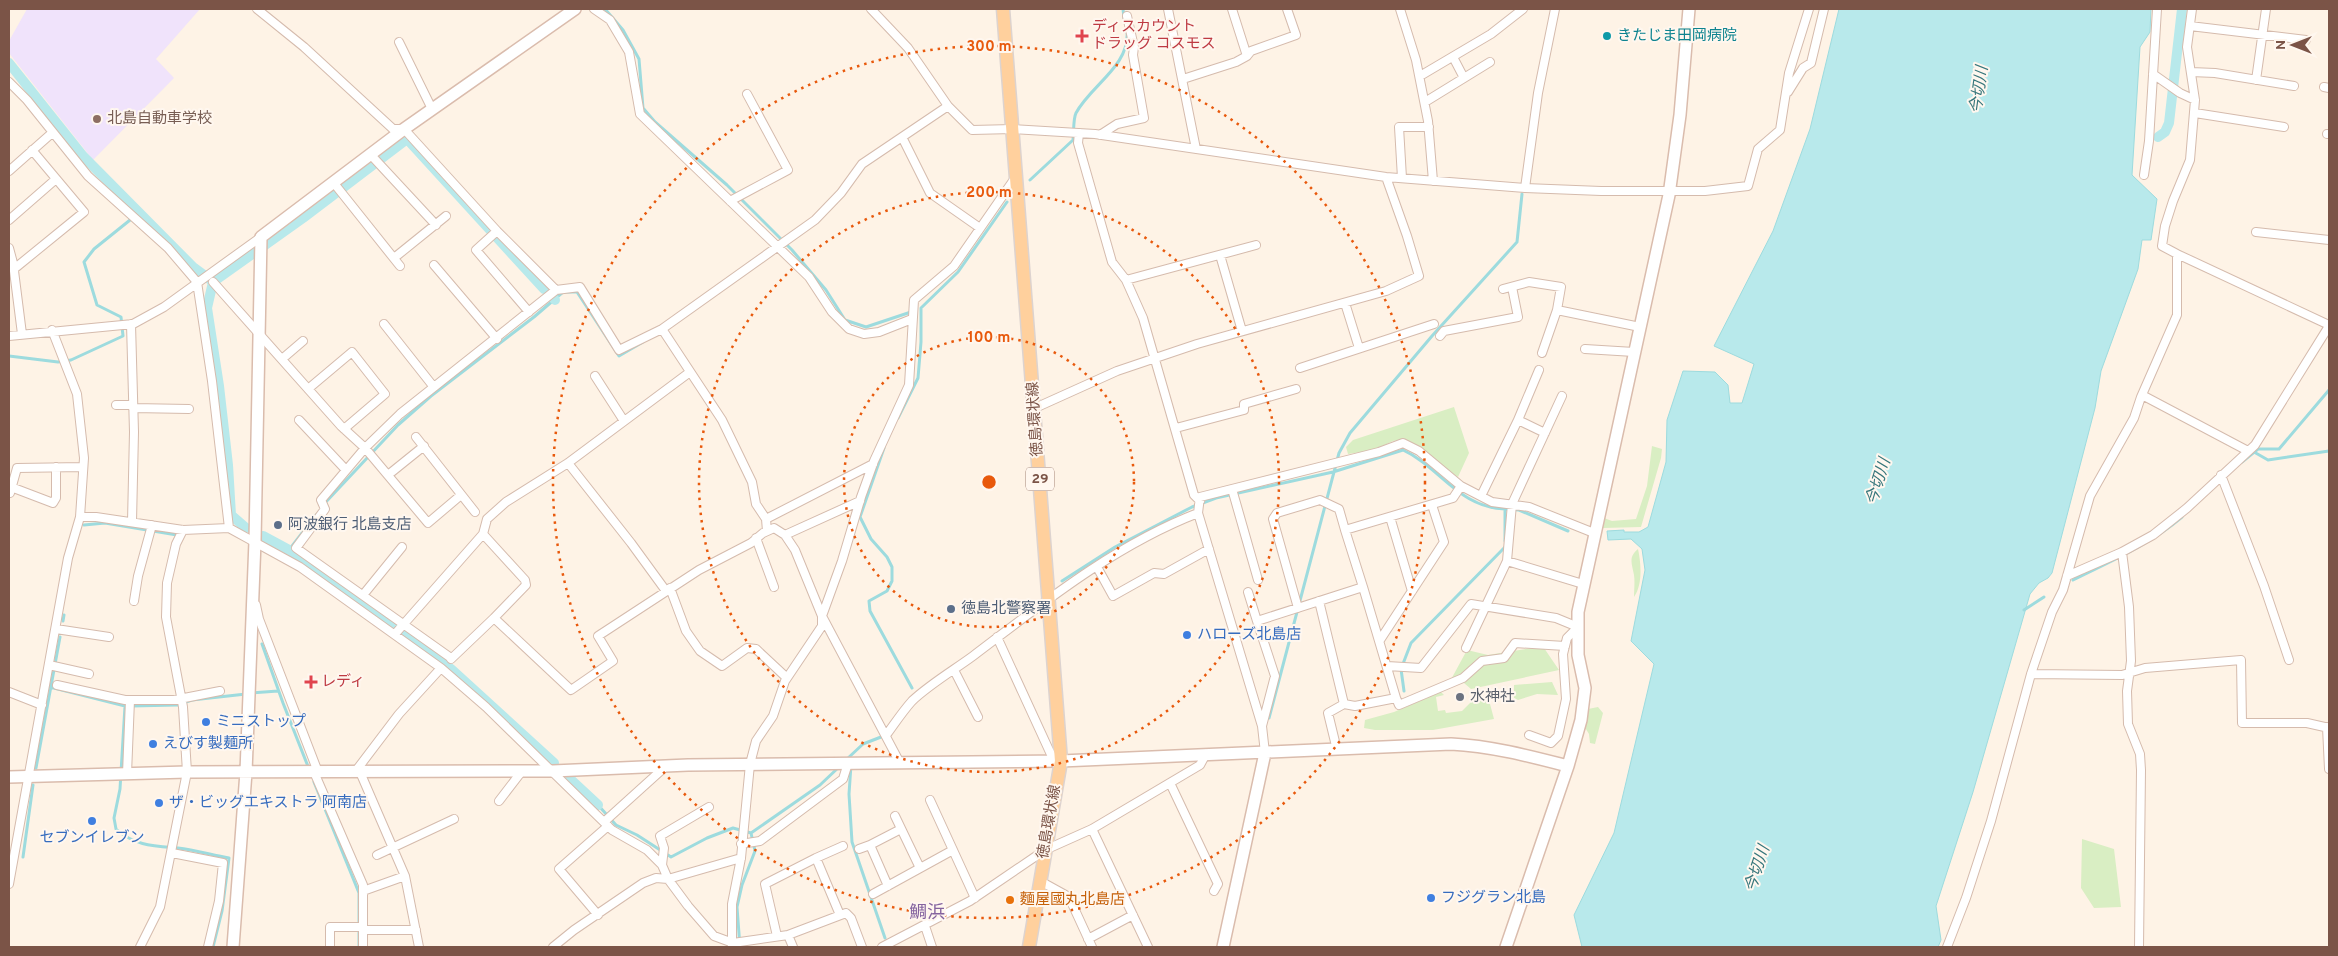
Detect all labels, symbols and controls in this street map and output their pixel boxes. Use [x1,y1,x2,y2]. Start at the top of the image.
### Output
place label: ディスカウント ドラッグ コスモス [1092,18,1216,54]
north arrow [2268,20,2318,70]
place label: きたじま田岡病院 [1617,27,1737,46]
marker: ディスカウント ドラッグ コスモス [1076,30,1088,42]
marker: きたじま田岡病院 [1601,30,1613,42]
text: 300 m [966,38,1012,57]
text: N [2273,40,2290,50]
water label: 今切川 [1967,63,1994,115]
place label: 北島自動車学校 [107,109,212,129]
marker: 北島自動車学校 [91,113,103,125]
text: 200 m [966,184,1012,203]
text: 100 m [968,329,1010,348]
street label: 徳島環状線 [1023,381,1048,457]
water label: 今切川 [1862,454,1896,508]
road number: 29 [1026,468,1054,490]
centre of rings [980,473,998,491]
place label: 阿波銀行 北島支店 [288,515,412,535]
marker: 阿波銀行 北島支店 [272,519,284,531]
place label: 徳島北警察署 [961,599,1051,619]
marker: 徳島北警察署 [945,603,957,615]
place label: ハローズ北島店 [1197,625,1301,645]
marker: ハローズ北島店 [1181,629,1193,641]
place label: レディ [321,673,365,692]
marker: レディ [305,676,317,688]
place label: 水神社 [1470,688,1515,707]
marker: 水神社 [1454,691,1466,703]
place label: ミニストップ [216,713,306,732]
marker: ミニストップ [200,716,212,728]
place label: えびす製麺所 [163,735,253,754]
marker: えびす製麺所 [147,738,159,750]
street label: 徳島環状線 [1033,783,1066,861]
place label: ザ・ビッグエキストラ 阿南店 [169,794,367,813]
marker: ザ・ビッグエキストラ 阿南店 [153,797,165,809]
marker: セブンイレブン [86,815,98,827]
place label: セブンイレブン [39,829,145,848]
water label: 今切川 [1741,841,1776,895]
place label: フジグラン北島 [1441,888,1546,908]
place label: 麵屋國丸北島店 [1020,890,1125,910]
marker: フジグラン北島 [1425,892,1437,904]
marker: 麵屋國丸北島店 [1004,894,1016,906]
district label: 鯛浜 [909,902,945,925]

